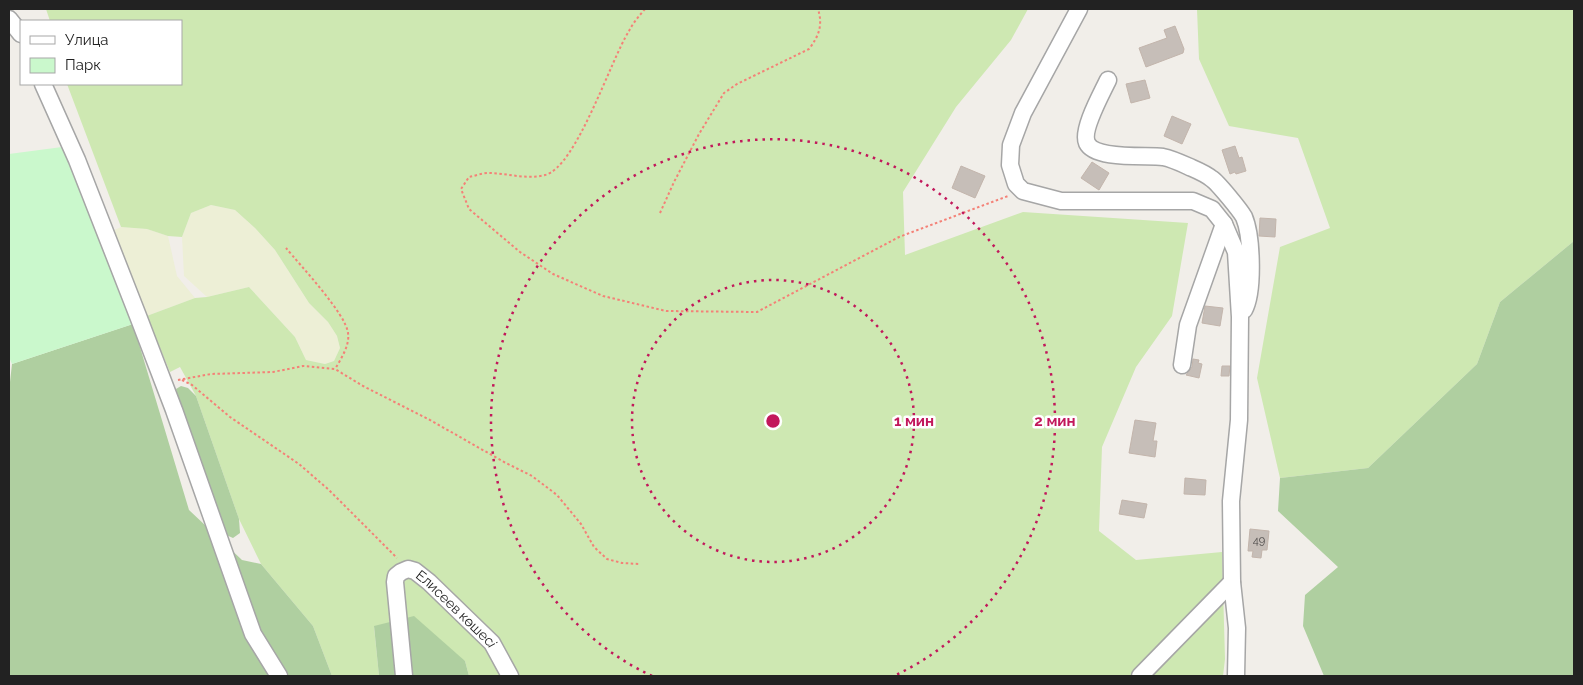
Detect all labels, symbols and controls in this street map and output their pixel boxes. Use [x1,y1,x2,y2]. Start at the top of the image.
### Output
legend [20,20,182,85]
text: Улица [65,31,109,49]
text: Парк [65,56,101,74]
centre of rings [764,412,782,430]
text: 1 мин [894,412,934,430]
text: 2 мин [1034,412,1076,430]
house number: 49 [1253,534,1265,547]
street label: Елисеев көшесі [413,567,501,650]

